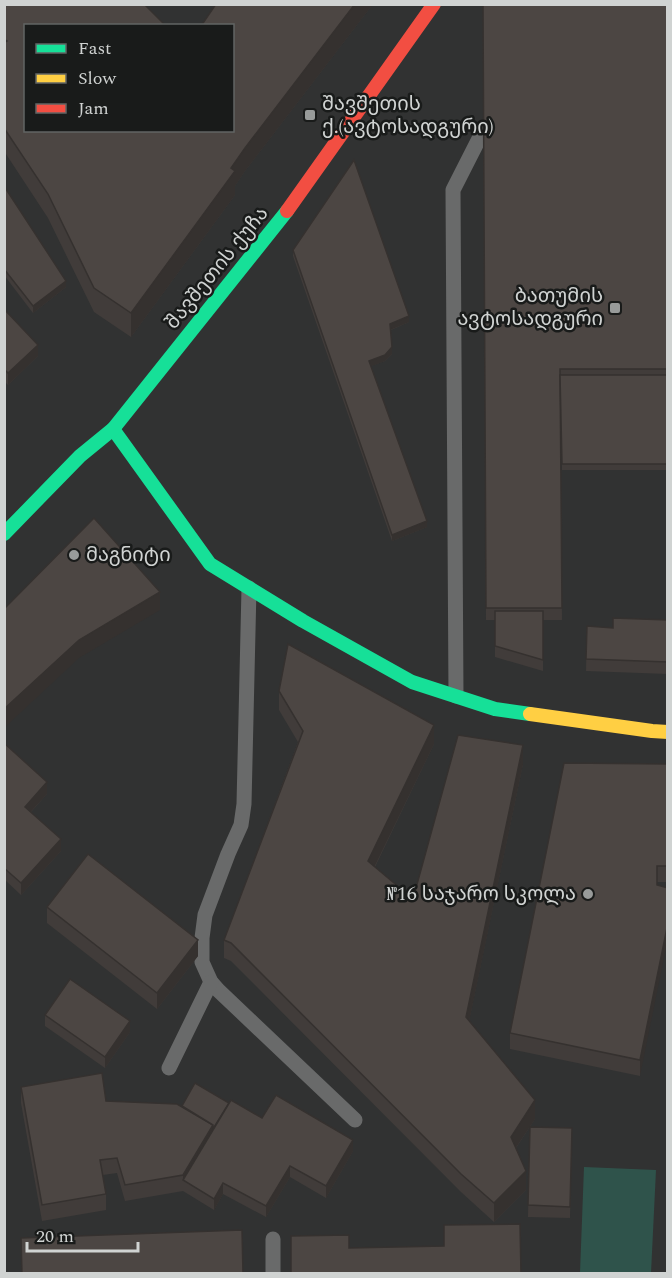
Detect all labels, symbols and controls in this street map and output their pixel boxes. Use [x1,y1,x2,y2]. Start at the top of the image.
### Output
legend [24,24,234,132]
text: Fast [78,35,111,62]
text: Slow [78,65,117,92]
place label: შავშეთის ქ.(ავტოსადგური) [322,89,494,142]
text: Jam [78,95,109,122]
marker: შავშეთის ქ.(ავტოსადგური) [303,108,317,122]
street label: შავშეთის ქუჩა [158,200,276,336]
place label: ბათუმის ავტოსადგური [458,281,603,334]
marker: ბათუმის ავტოსადგური [608,301,622,315]
place label: მაგნიტი [86,540,171,570]
marker: მაგნიტი [67,548,81,562]
place label: №16 საჯარო სკოლა [387,879,576,909]
marker: №16 საჯარო სკოლა [581,887,595,901]
scale bar [27,1215,138,1253]
text: 20 m [36,1223,74,1250]

